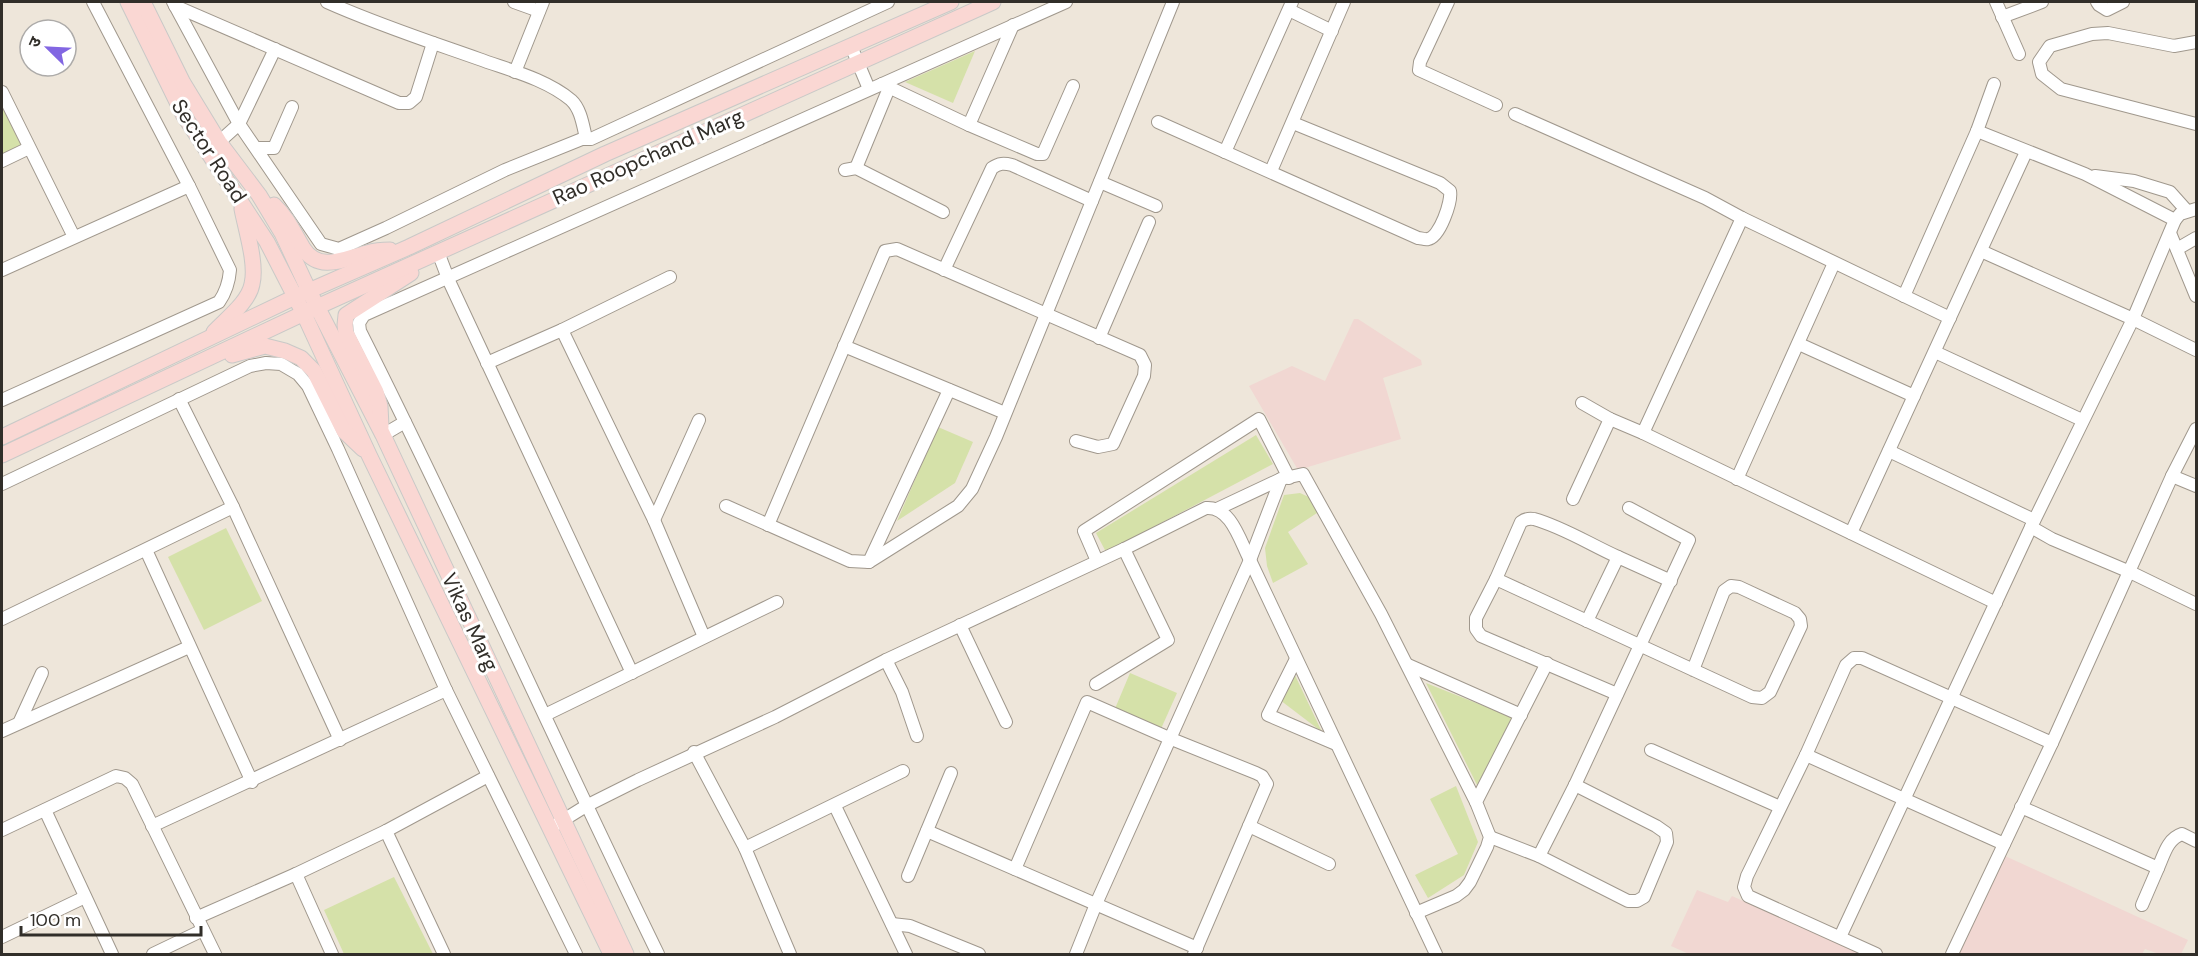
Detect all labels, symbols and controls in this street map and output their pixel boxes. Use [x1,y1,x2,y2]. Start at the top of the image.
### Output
north arrow [18,18,78,78]
text: उ [23,33,47,51]
street label: Sector Road [165,94,253,208]
street label: Rao Roopchand Marg [548,102,748,212]
street label: Vikas Marg [435,568,505,676]
scale bar [21,899,201,937]
text: 100 m [30,908,81,932]

